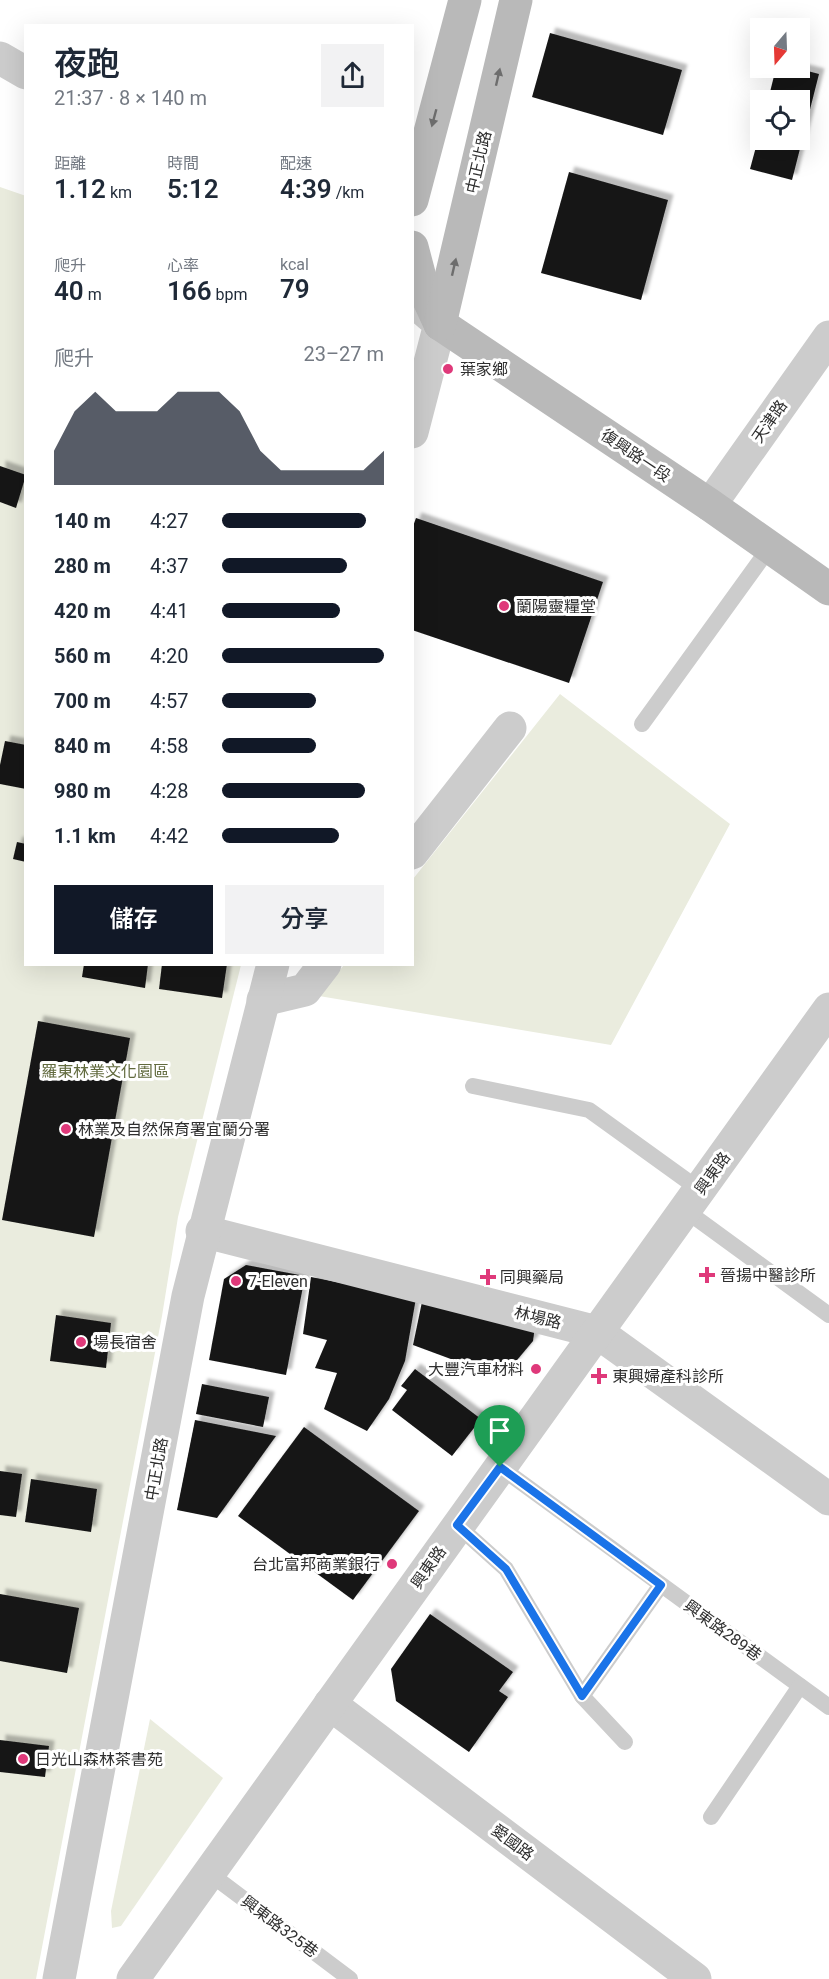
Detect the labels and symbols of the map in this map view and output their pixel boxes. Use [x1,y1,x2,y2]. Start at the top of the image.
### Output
north arrow [750,18,810,78]
one-way arrow [494,68,504,86]
one-way arrow [429,109,438,127]
street label: 中正北路 [462,129,495,195]
one-way arrow [449,257,459,276]
place label: 葉家鄉 [460,360,508,379]
marker: 葉家鄉 [441,362,455,376]
street label: 天津路 [748,396,791,446]
street label: 復興路一段 [597,425,674,486]
place label: 蘭陽靈糧堂 [516,597,596,616]
marker: 蘭陽靈糧堂 [497,599,511,613]
park label: 羅東林業文化園區 [41,1062,169,1081]
place label: 林業及自然保育署宜蘭分署 [78,1120,270,1139]
marker: 林業及自然保育署宜蘭分署 [59,1122,73,1136]
street label: 興東路 [691,1148,734,1198]
marker: 晉揚中醫診所 [698,1266,716,1284]
place label: 晉揚中醫診所 [720,1266,816,1285]
place label: 同興藥局 [500,1268,564,1287]
marker: 同興藥局 [481,1270,495,1284]
place label: 7-Eleven [248,1272,308,1291]
marker: 7-Eleven [229,1274,243,1288]
street label: 林場路 [512,1302,563,1333]
place label: 場長宿舍 [93,1333,157,1352]
marker: 場長宿舍 [74,1335,88,1349]
place label: 大豐汽車材料 [428,1360,524,1379]
marker: 大豐汽車材料 [529,1362,543,1376]
marker: 東興婦產科診所 [590,1367,608,1385]
place label: 東興婦產科診所 [612,1367,724,1386]
pin [474,1405,525,1467]
street label: 中正北路 [142,1436,171,1502]
street label: 興東路 [407,1542,450,1592]
place label: 台北富邦商業銀行 [252,1555,380,1574]
marker: 台北富邦商業銀行 [385,1557,399,1571]
street label: 興東路289巷 [680,1596,765,1665]
place label: 日光山森林茶書苑 [35,1750,163,1769]
marker: 日光山森林茶書苑 [16,1752,30,1766]
street label: 愛國路 [488,1820,538,1864]
street label: 興東路325巷 [238,1891,322,1961]

